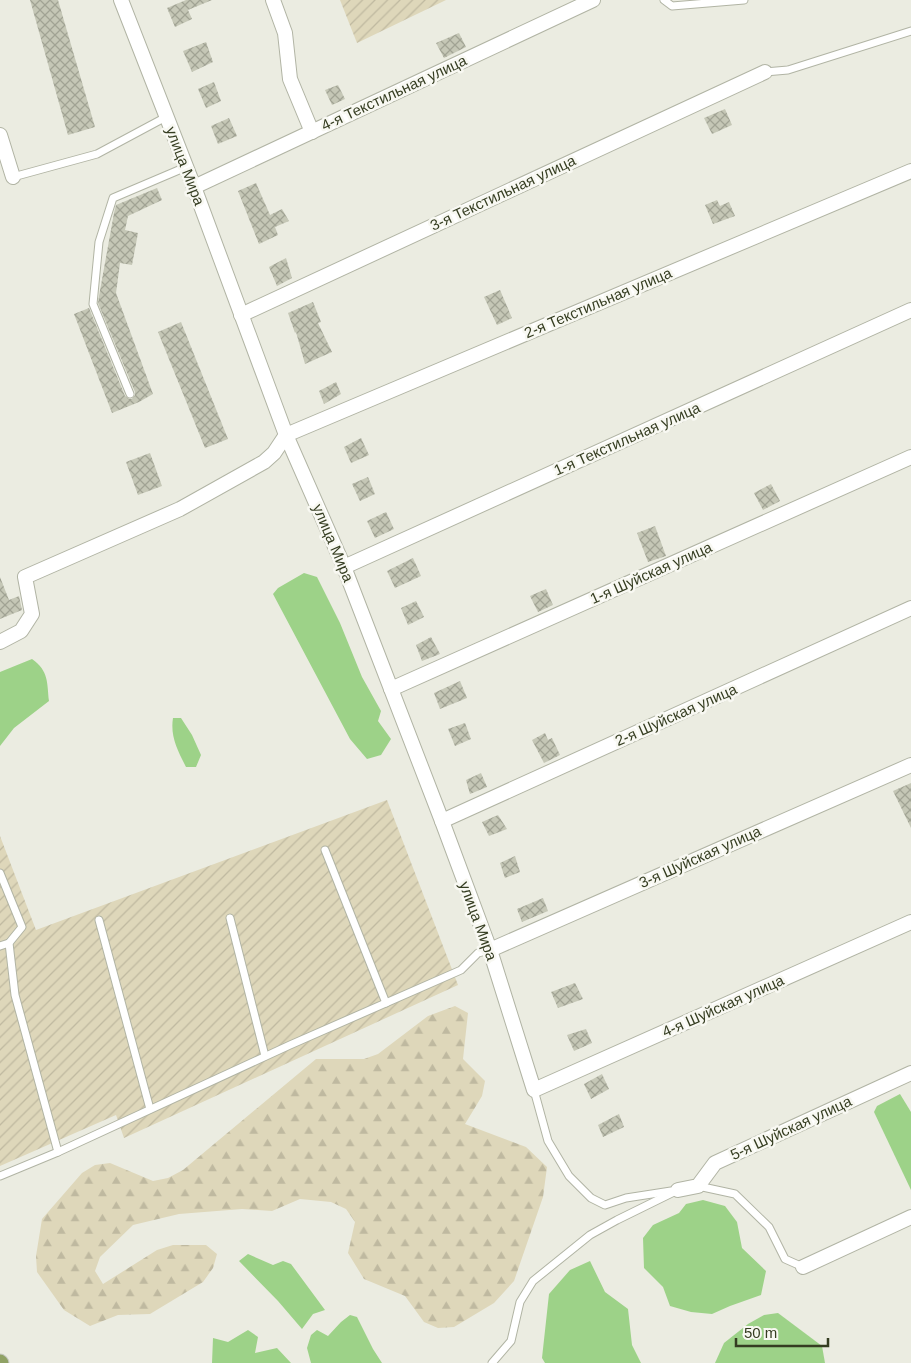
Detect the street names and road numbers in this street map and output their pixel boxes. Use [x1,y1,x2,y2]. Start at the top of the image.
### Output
street label: 4-я Текстильная улица [318,51,470,134]
street label: улица Мира [163,124,209,208]
street label: 3-я Текстильная улица [427,151,579,234]
street label: 2-я Текстильная улица [522,263,675,341]
street label: 1-я Текстильная улица [551,398,703,479]
street label: улица Мира [309,501,358,585]
street label: 1-я Шуйская улица [587,538,715,607]
street label: 2-я Шуйская улица [612,680,740,749]
street label: 3-я Шуйская улица [636,822,764,891]
street label: улица Мира [456,879,501,963]
street label: 4-я Шуйская улица [659,971,787,1040]
street label: 5-я Шуйская улица [728,1092,855,1163]

